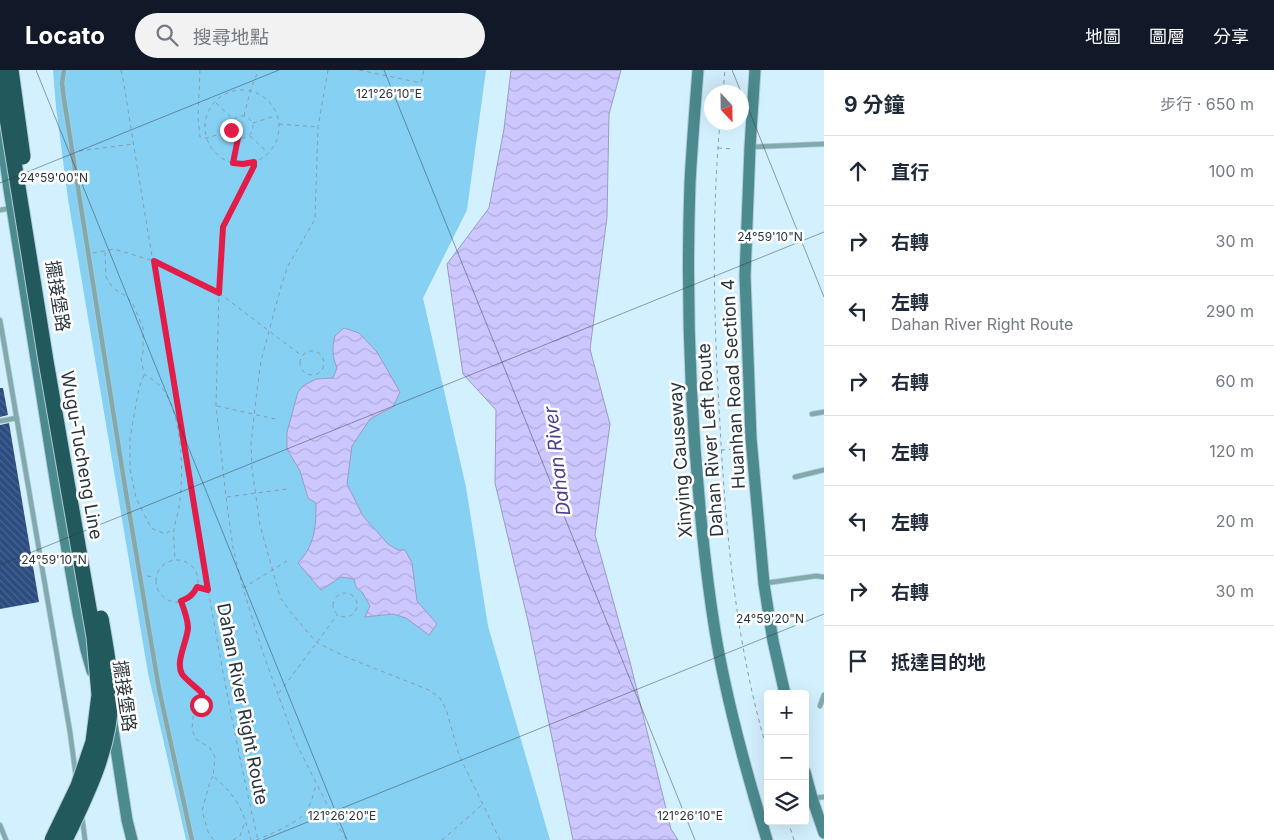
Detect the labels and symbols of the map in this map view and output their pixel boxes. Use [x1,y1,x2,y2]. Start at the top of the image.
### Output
north arrow [704,85,749,130]
text: 121°26'10"E [356,86,422,101]
route end [220,119,243,142]
text: 24°59'00"N [20,170,88,185]
text: 24°59'10"N [737,229,803,244]
street label: 擺接堡路 [42,259,74,333]
street label: Huanhan Road Section 4 [717,278,749,490]
street label: Dahan River Left Route [693,342,727,538]
street label: Wugu-Tucheng Line [57,369,107,541]
street label: Xinying Causeway [664,381,696,539]
water label: Dahan River [539,404,575,517]
text: 24°59'10"N [21,552,87,567]
street label: Dahan River Right Route [213,601,273,807]
text: 24°59'20"N [736,611,804,626]
street label: 擺接堡路 [110,659,140,733]
route start [190,694,213,717]
text: 121°26'20"E [308,808,376,823]
text: 121°26'10"E [657,808,723,823]

